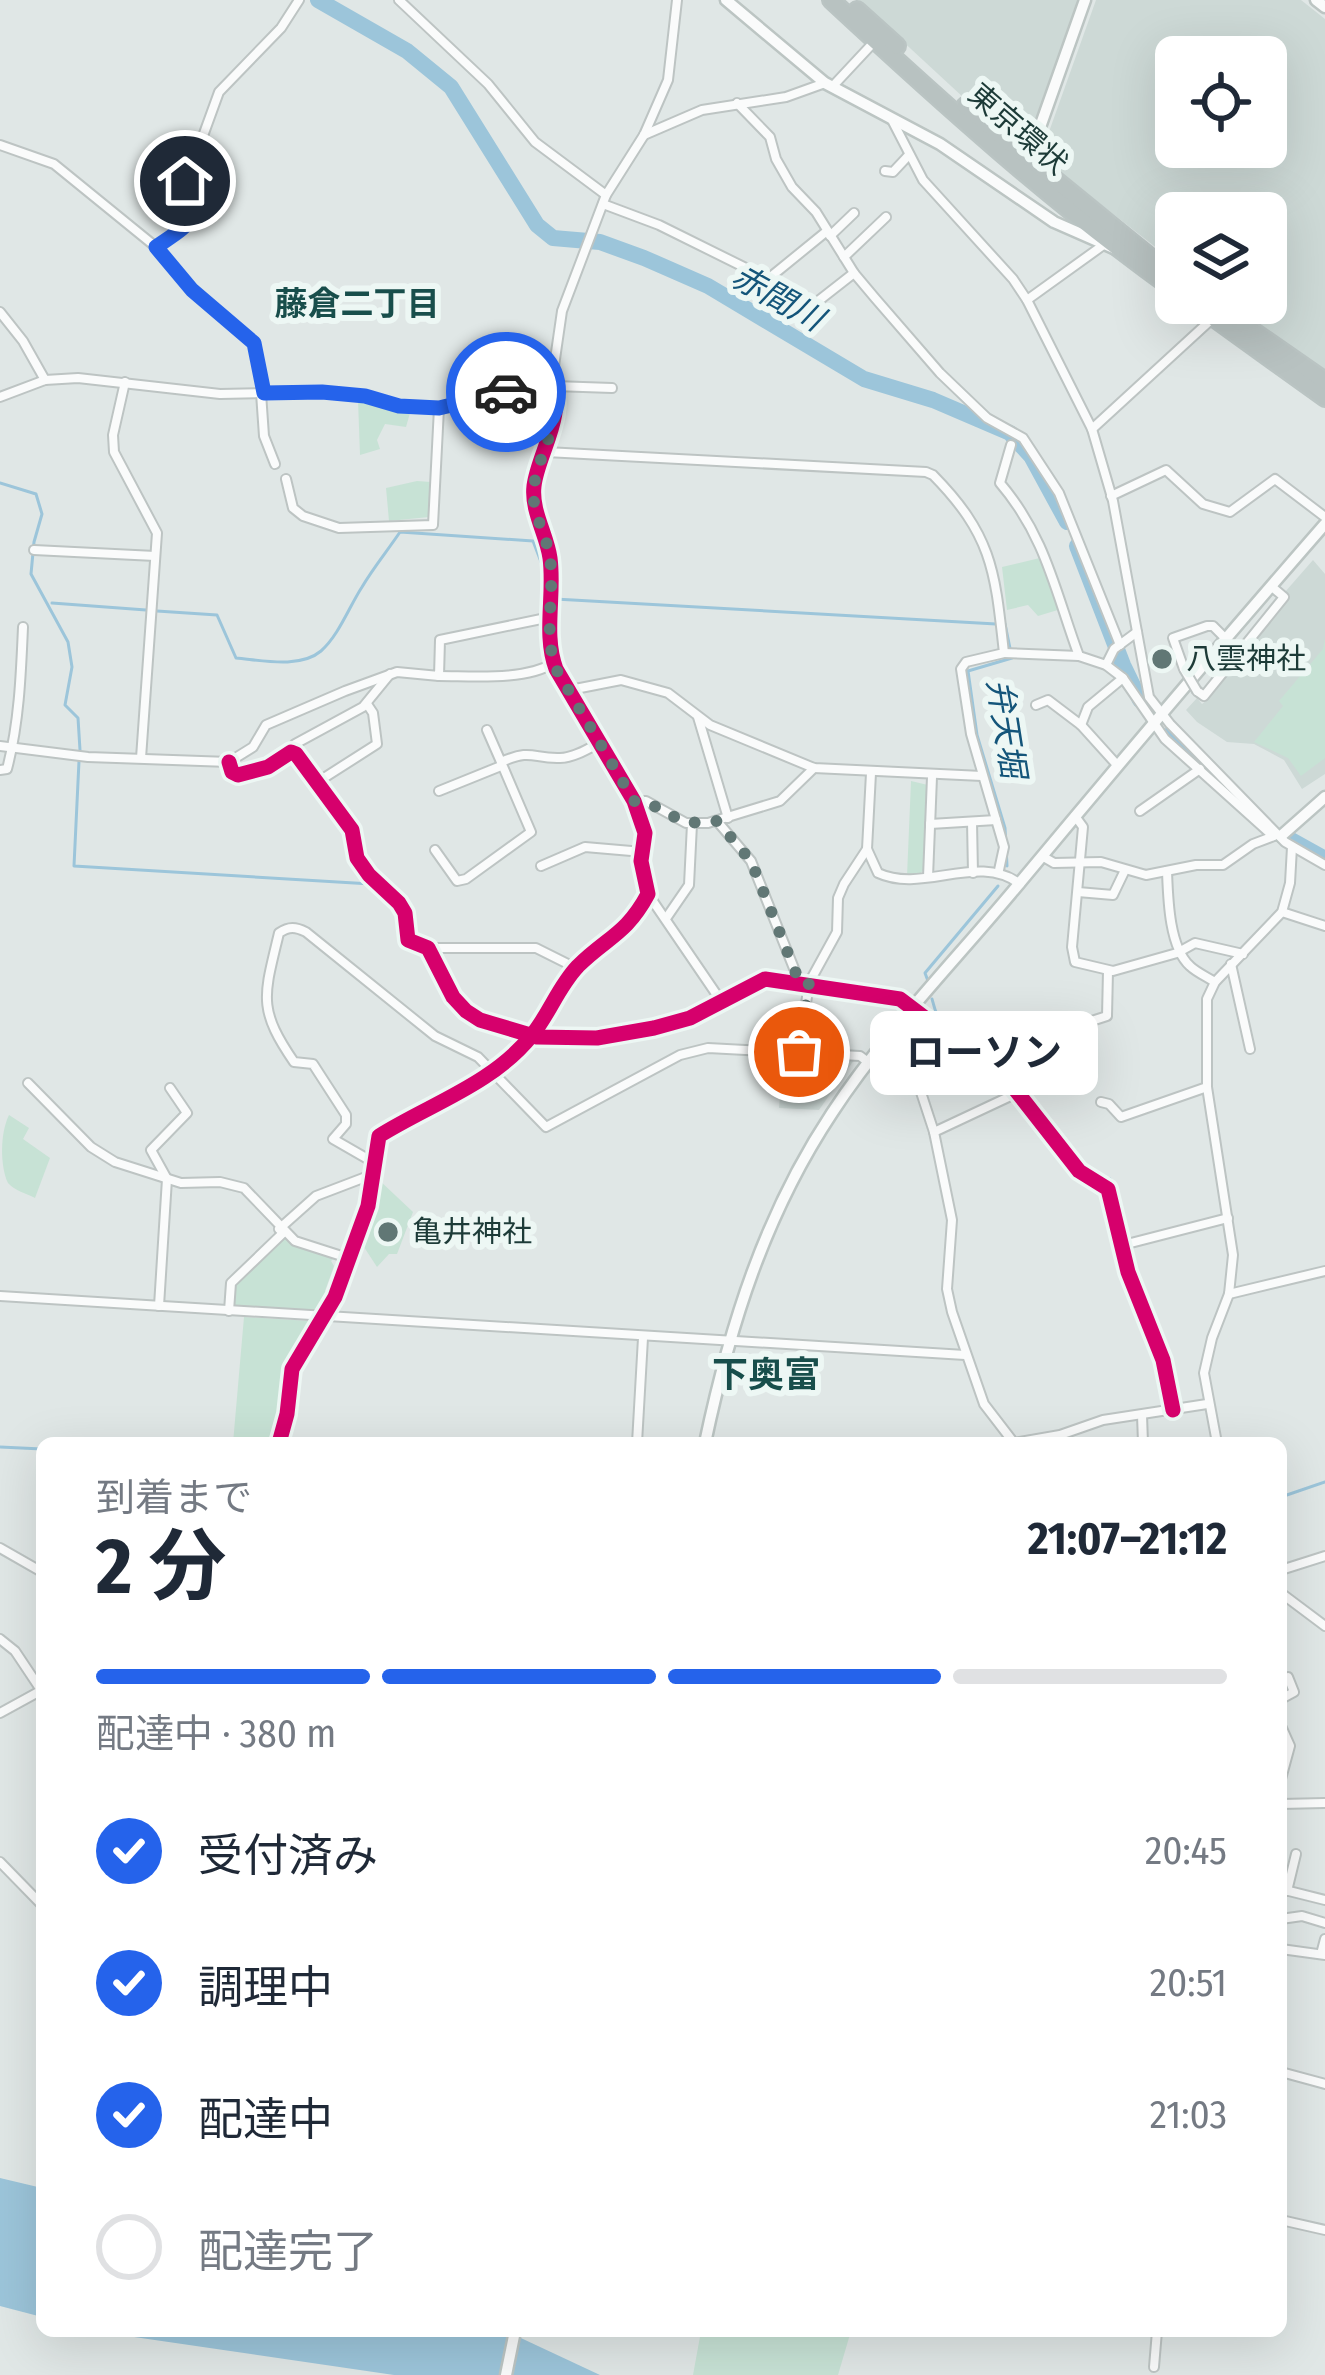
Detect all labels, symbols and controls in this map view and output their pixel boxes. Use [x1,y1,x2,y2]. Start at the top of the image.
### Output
map controls [1155,36,1287,324]
button: locate [1155,36,1287,168]
street label: 東京環状 [961,76,1075,182]
pin [134,130,236,232]
icon: home [152,148,218,214]
button: layers [1155,192,1287,324]
water label: 赤間川 [725,256,833,341]
district label: 藤倉二丁目 [275,284,440,324]
courier [446,332,566,452]
icon: car [473,359,539,425]
place label: 八雲神社 [1186,641,1306,677]
marker: 八雲神社 [1149,646,1175,672]
water label: 弁天堀 [979,676,1034,785]
pin [748,1001,850,1103]
callout: ローソン [871,1010,1099,1094]
icon: bag [766,1019,832,1085]
text: ローソン [906,1030,1062,1076]
place label: 亀井神社 [412,1214,532,1250]
marker: 亀井神社 [375,1219,401,1245]
district label: 下奥富 [712,1353,820,1397]
text: 到着まで [96,1475,252,1521]
text: 21:07–21:12 [1028,1512,1227,1566]
text: 2 分 [96,1520,226,1614]
text: 配達中 · 380 m [96,1711,336,1757]
icon: check [96,1818,162,1884]
text: 20:45 [1145,1828,1227,1874]
text: 受付済み [198,1829,378,1883]
icon: check [96,1950,162,2016]
text: 20:51 [1150,1960,1227,2006]
text: 調理中 [198,1961,333,2015]
icon: check [96,2082,162,2148]
text: 21:03 [1150,2092,1227,2138]
text: 配達中 [198,2093,333,2147]
text: 配達完了 [198,2225,378,2279]

